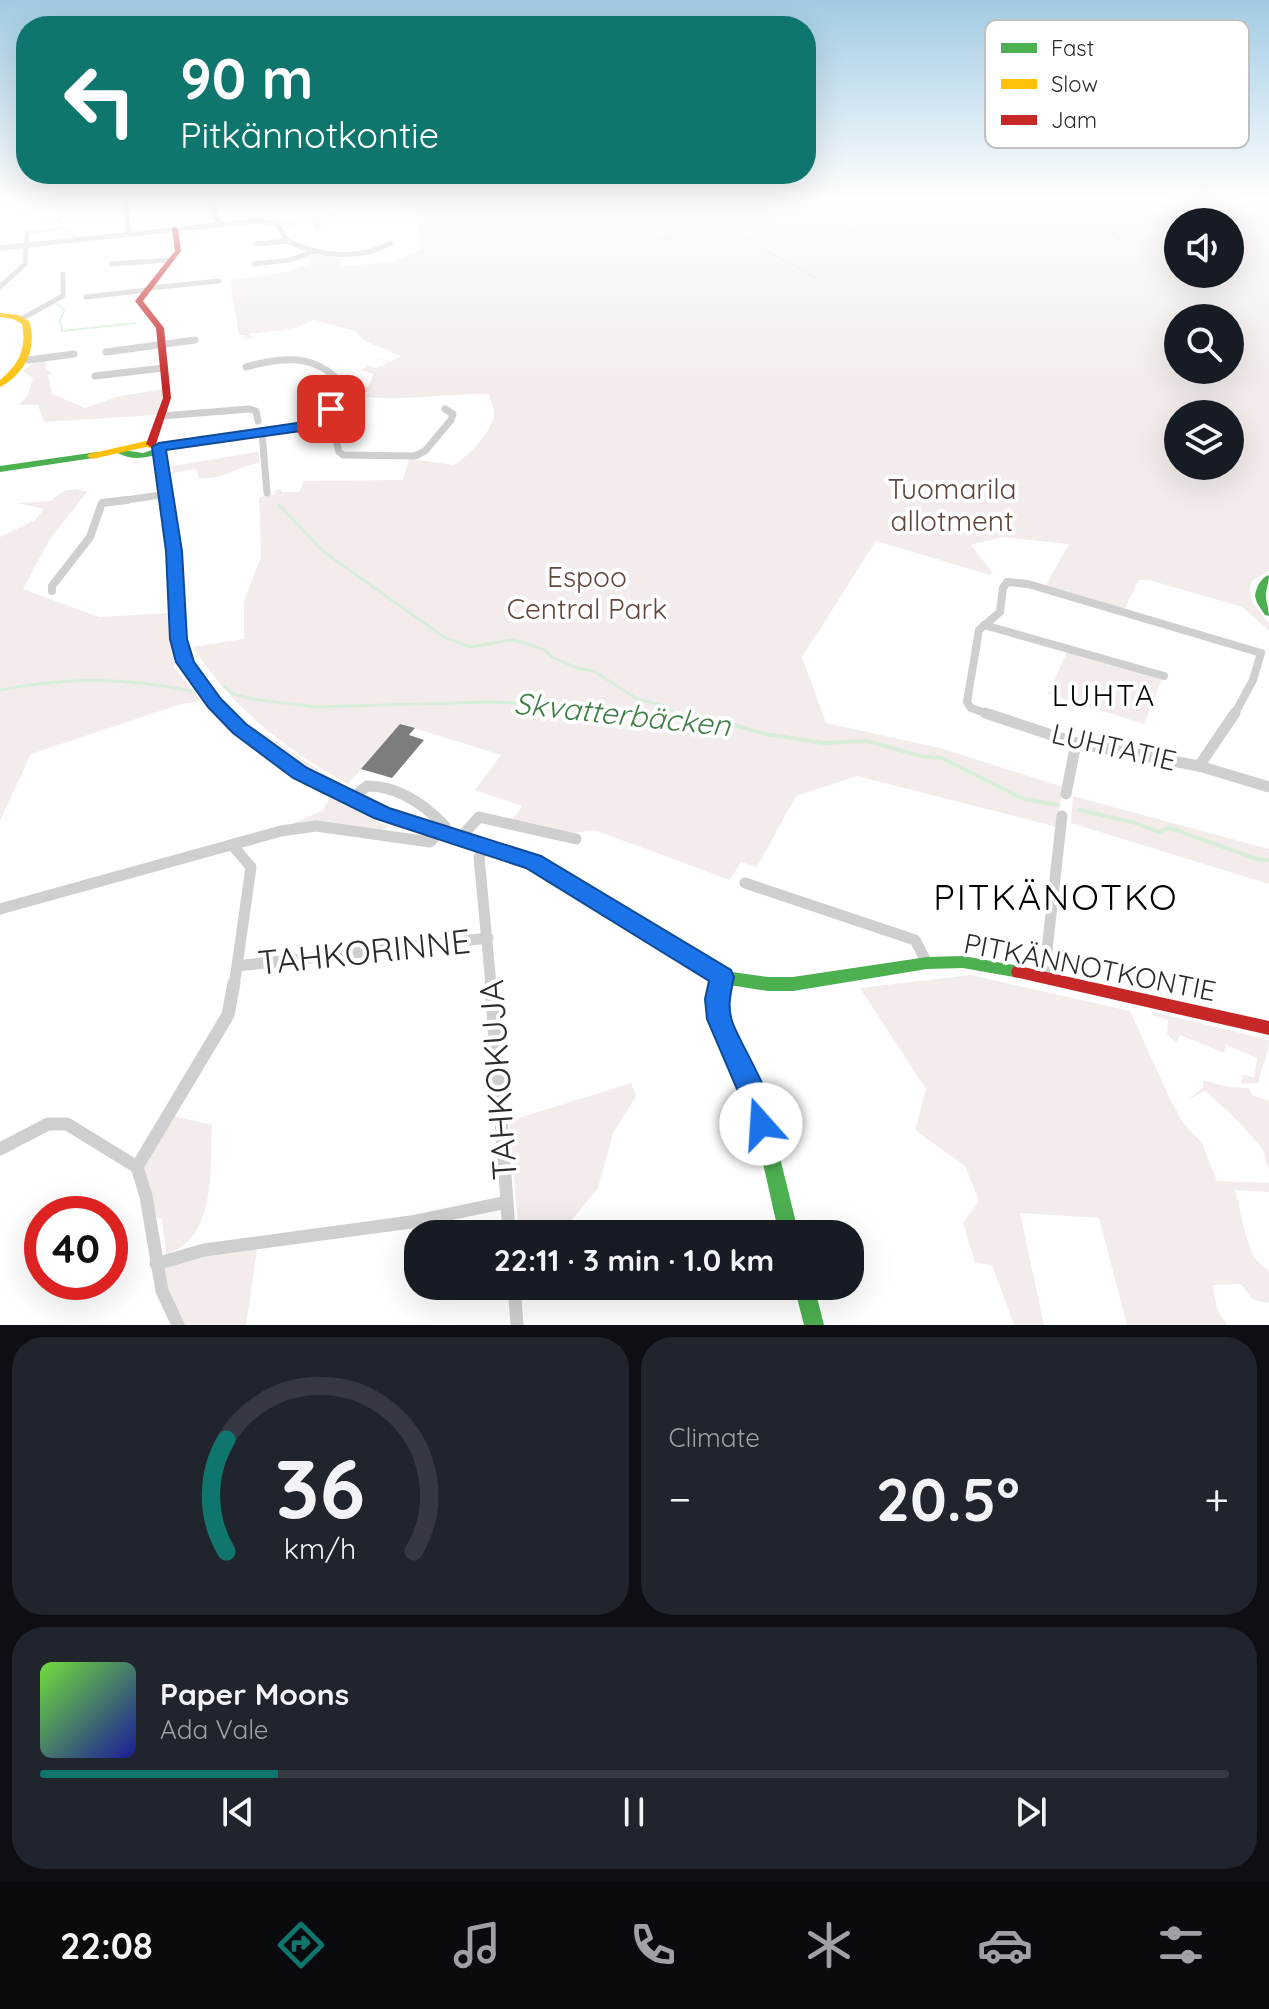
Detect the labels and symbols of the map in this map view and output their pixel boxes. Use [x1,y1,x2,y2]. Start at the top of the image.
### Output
legend [985,20,1249,148]
text: Fast [1051,34,1094,62]
text: Slow [1051,70,1098,98]
text: Jam [1051,106,1097,134]
pin [297,375,365,443]
park label: Tuomarila allotment [887,471,1017,538]
park label: Espoo Central Park [507,559,667,626]
district label: LUHTA [1052,676,1156,714]
water label: Skvatterbäcken [512,684,733,744]
street label: LUHTATIE [1049,715,1180,778]
district label: PITKÄNOTKO [933,874,1179,919]
street label: TAHKORINNE [256,919,472,984]
street label: PITKÄNNOTKONTIE [961,925,1219,1008]
street label: TAHKOKUJA [469,978,526,1182]
position arrow [719,1082,803,1166]
speed limit sign: 40 [24,1196,128,1300]

